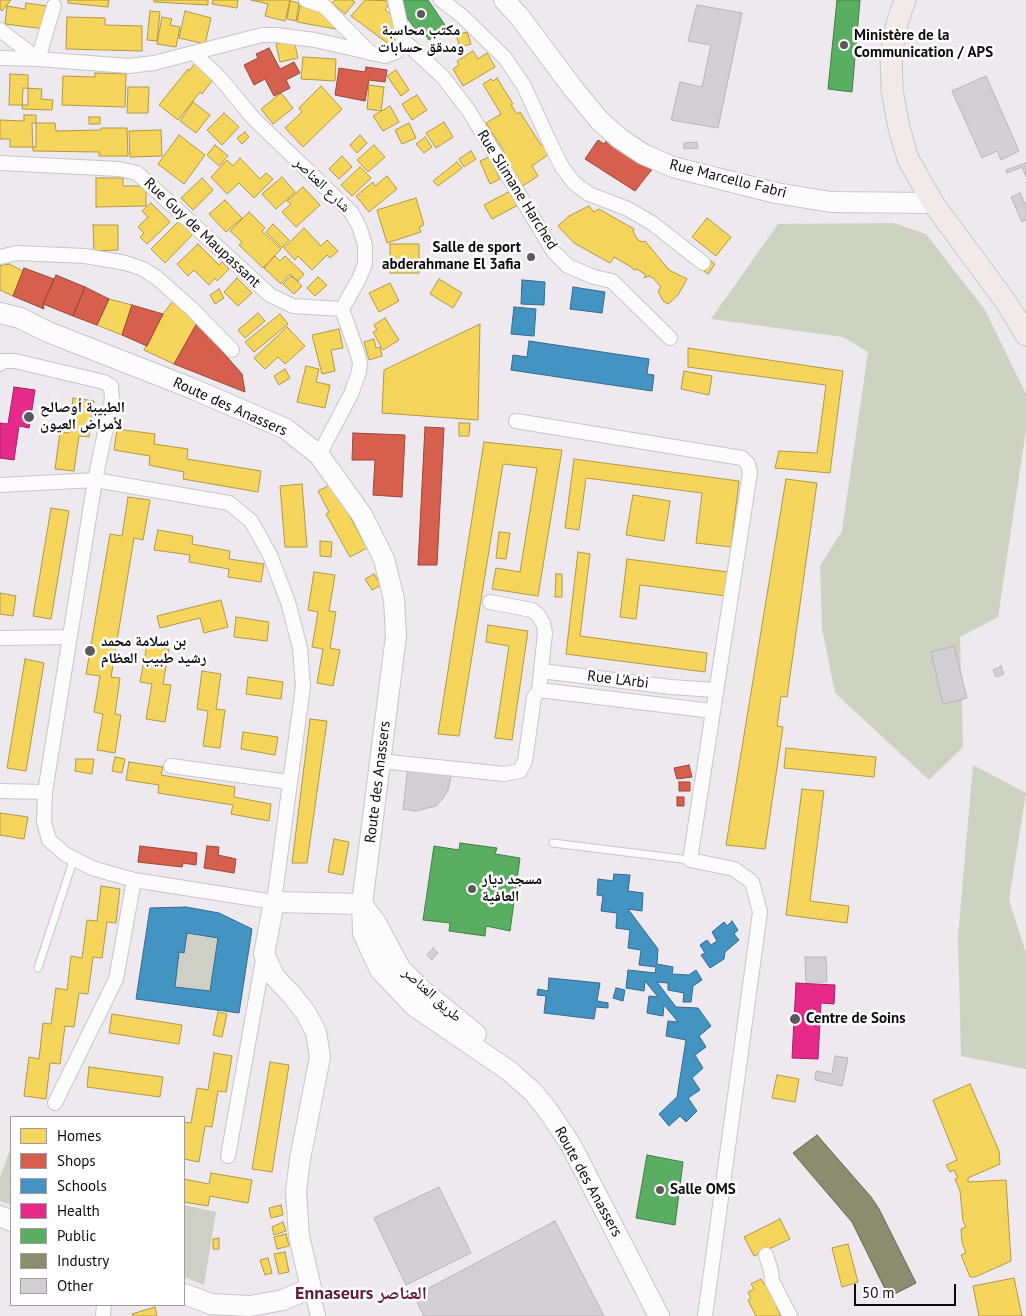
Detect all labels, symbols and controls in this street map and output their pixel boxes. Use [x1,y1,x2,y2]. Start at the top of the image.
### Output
marker: مكتب محاسبة ومدقق حسابات [415,8,427,20]
place label: مكتب محاسبة ومدقق حسابات [378,22,464,57]
place label: Ministère de la Communication / APS [854,27,993,62]
marker: Ministère de la Communication / APS [838,39,850,51]
street label: Rue Slimane Harched [473,127,561,253]
street label: شارع العناصر [290,154,354,216]
street label: Rue Marcello Fabri [668,156,788,202]
street label: Rue Guy de Maupassant [140,174,264,292]
place label: Salle de sport abderahmane El 3afia [382,239,521,274]
marker: Salle de sport abderahmane El 3afia [525,251,537,263]
street label: Route des Anassers [170,374,290,440]
place label: الطبيبة أوصالح لأمراض العيون [40,399,125,434]
marker: الطبيبة أوصالح لأمراض العيون [22,410,36,424]
place label: بن سلامة محمد رشيد طبيب العظام [101,633,207,668]
marker: بن سلامة محمد رشيد طبيب العظام [83,644,97,658]
street label: Rue L'Arbi [586,667,650,693]
street label: Route des Anassers [362,720,394,844]
place label: مسجد ديار العافية [482,871,542,906]
marker: مسجد ديار العافية [466,883,478,895]
street label: طريق العناصر [399,964,465,1026]
place label: Centre de Soins [806,1010,906,1028]
marker: Centre de Soins [788,1012,802,1026]
legend [10,1116,185,1306]
street label: Route des Anassers [550,1124,626,1240]
text: Homes [57,1126,101,1145]
text: Shops [57,1151,96,1170]
text: Schools [57,1176,107,1195]
place label: Salle OMS [670,1181,736,1199]
marker: Salle OMS [654,1184,666,1196]
text: Health [57,1201,100,1220]
text: Public [57,1226,96,1245]
text: Industry [57,1251,109,1270]
scale bar [856,1274,958,1306]
text: Other [57,1276,93,1295]
district label: Ennaseurs العناصر [295,1283,427,1305]
text: 50 m [862,1283,895,1302]

